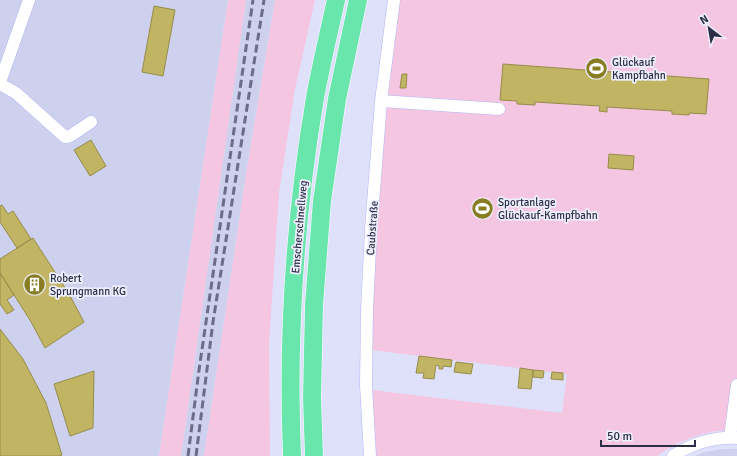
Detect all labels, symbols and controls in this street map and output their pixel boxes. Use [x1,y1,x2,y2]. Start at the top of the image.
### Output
north arrow [689,8,729,48]
text: N [697,12,711,27]
sports icon: Glückauf Kampfbahn [583,55,609,81]
place label: Glückauf Kampfbahn [612,56,666,82]
street label: Emscherschnellweg [289,180,310,274]
sports icon: Sportanlage Glückauf-Kampfbahn [469,195,495,221]
place label: Sportanlage Glückauf-Kampfbahn [498,196,598,222]
street label: Caubstraße [364,200,381,256]
building icon: Robert Sprungmann KG [22,271,48,297]
place label: Robert Sprungmann KG [50,272,126,298]
scale bar [601,422,695,448]
text: 50 m [607,429,632,444]

